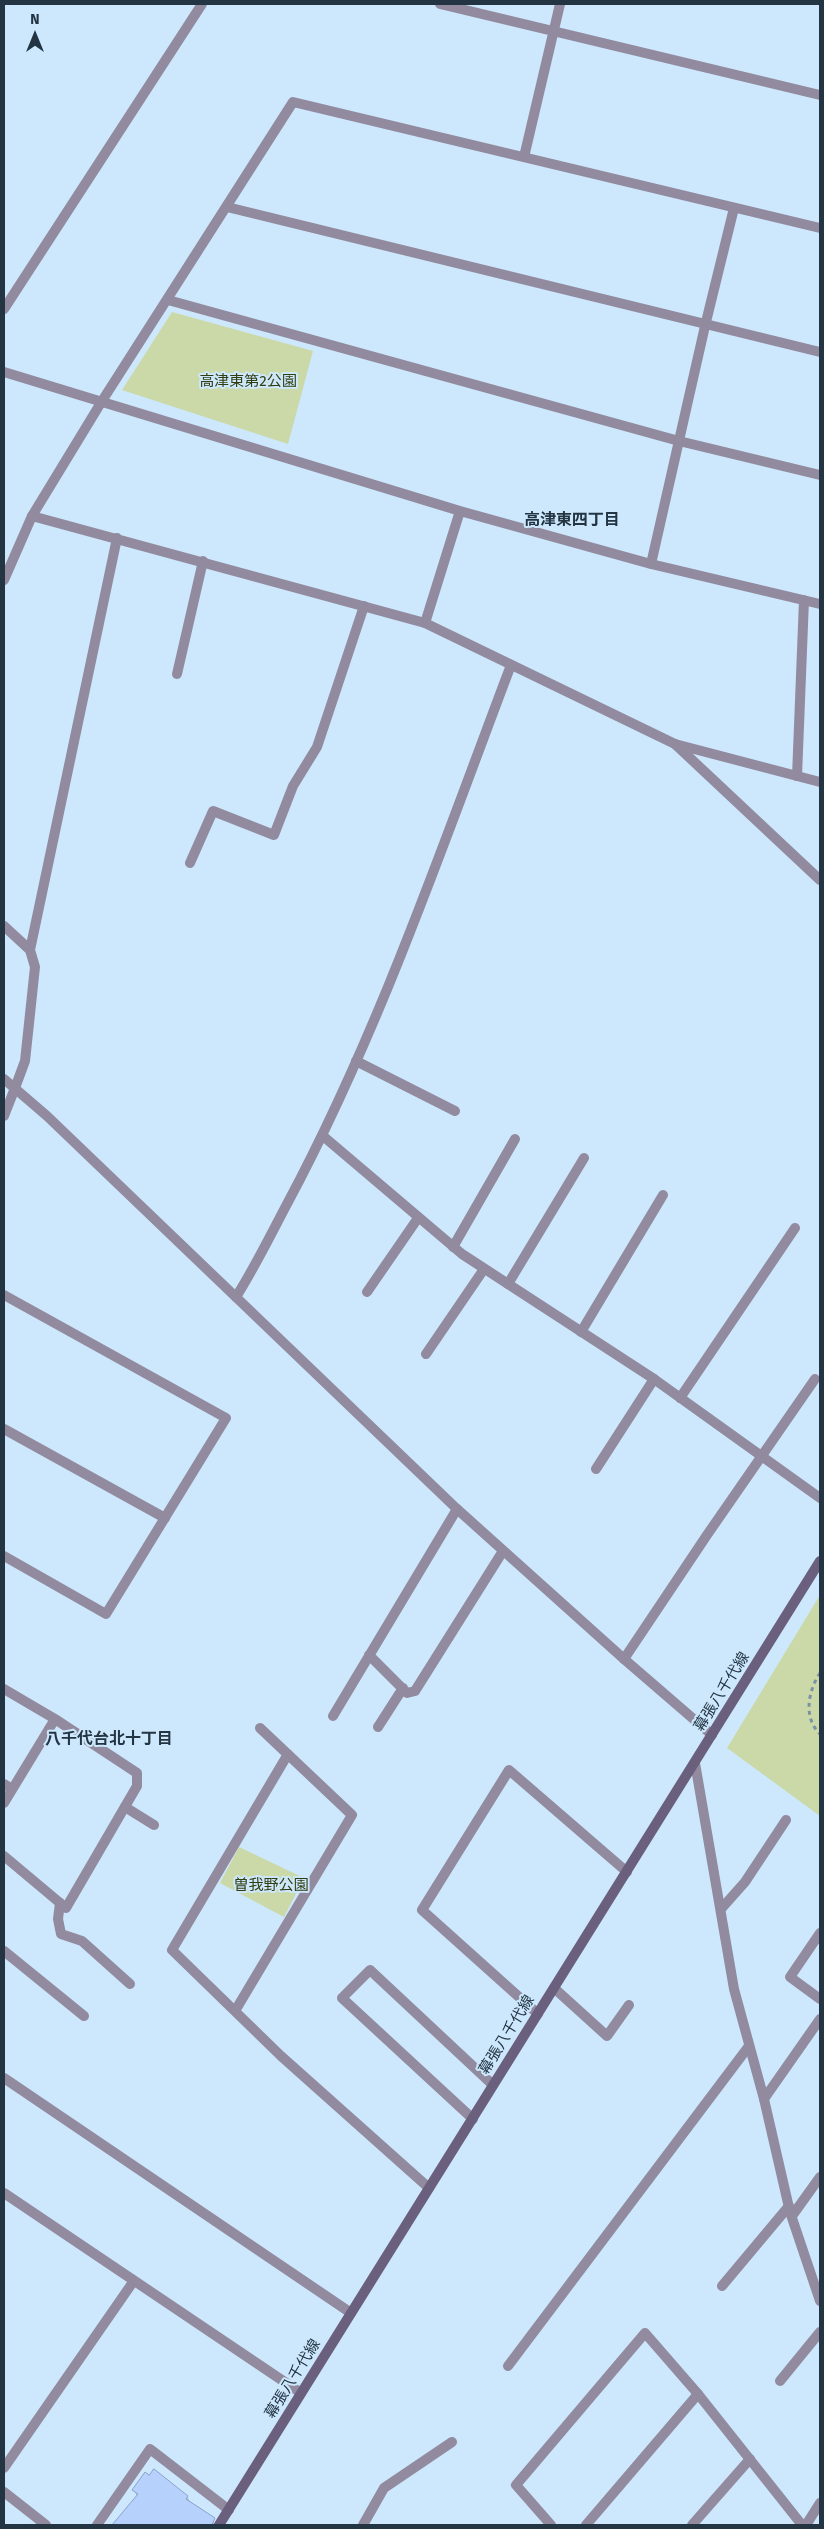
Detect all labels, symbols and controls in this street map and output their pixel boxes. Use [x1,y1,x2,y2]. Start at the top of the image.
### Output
north arrow [10,10,60,60]
text: N [30,11,40,28]
park label: 高津東第2公園 [199,373,297,391]
district label: 高津東四丁目 [524,511,620,531]
street label: 幕張八千代線 [691,1649,753,1735]
district label: 八千代台北十丁目 [45,1730,173,1750]
park label: 曽我野公園 [234,1877,308,1895]
street label: 幕張八千代線 [476,1992,538,2078]
street label: 幕張八千代線 [262,2336,324,2422]

